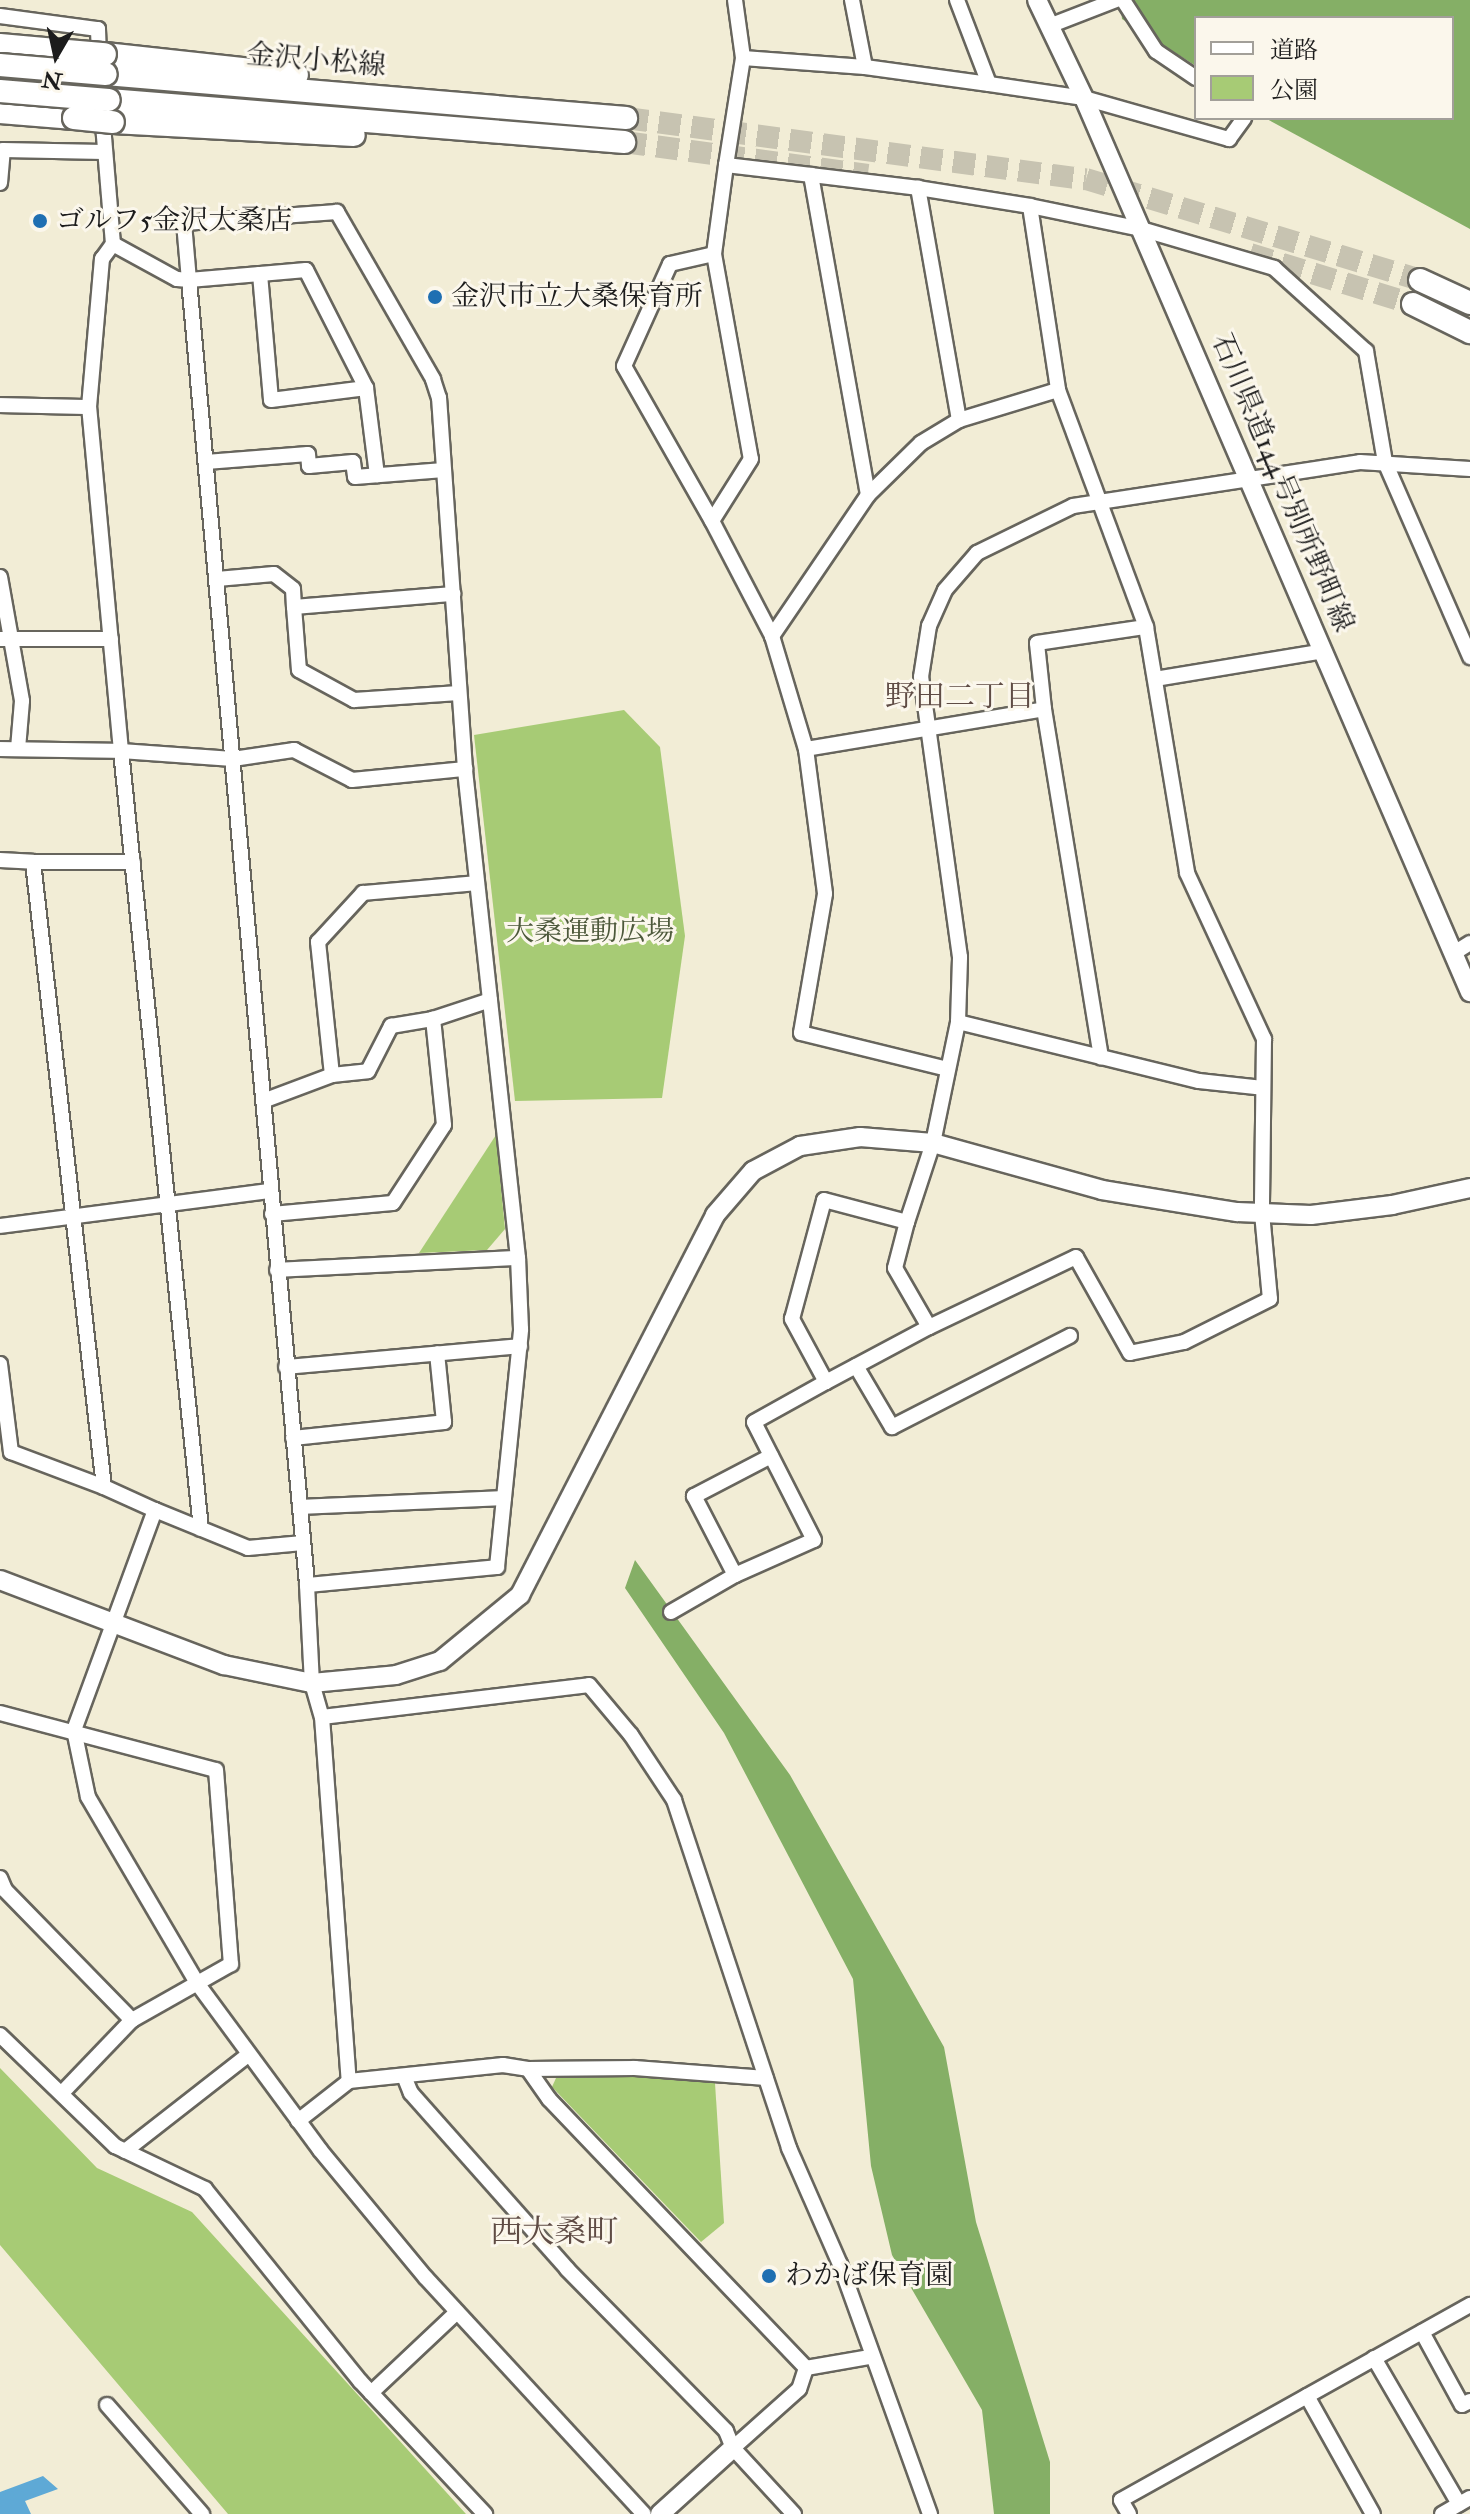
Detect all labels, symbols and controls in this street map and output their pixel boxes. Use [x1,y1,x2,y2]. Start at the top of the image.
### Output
north arrow [16,16,96,96]
legend [1194,16,1454,120]
text: 道路 [1270,35,1318,66]
street label: 金沢小松線 [245,38,387,84]
text: N [40,64,64,95]
text: 公園 [1270,75,1318,106]
place label: ゴルフ5金沢大桑店 [56,204,292,238]
marker: ゴルフ5金沢大桑店 [31,212,49,230]
place label: 金沢市立大桑保育所 [451,280,703,314]
marker: 金沢市立大桑保育所 [426,288,444,306]
street label: 石川県道144号別所野町線 [1204,329,1360,637]
district label: 野田二丁目 [885,679,1035,715]
park label: 大桑運動広場 [506,915,674,949]
district label: 西大桑町 [490,2213,618,2251]
place label: わかば保育園 [785,2259,953,2293]
marker: わかば保育園 [760,2267,778,2285]

